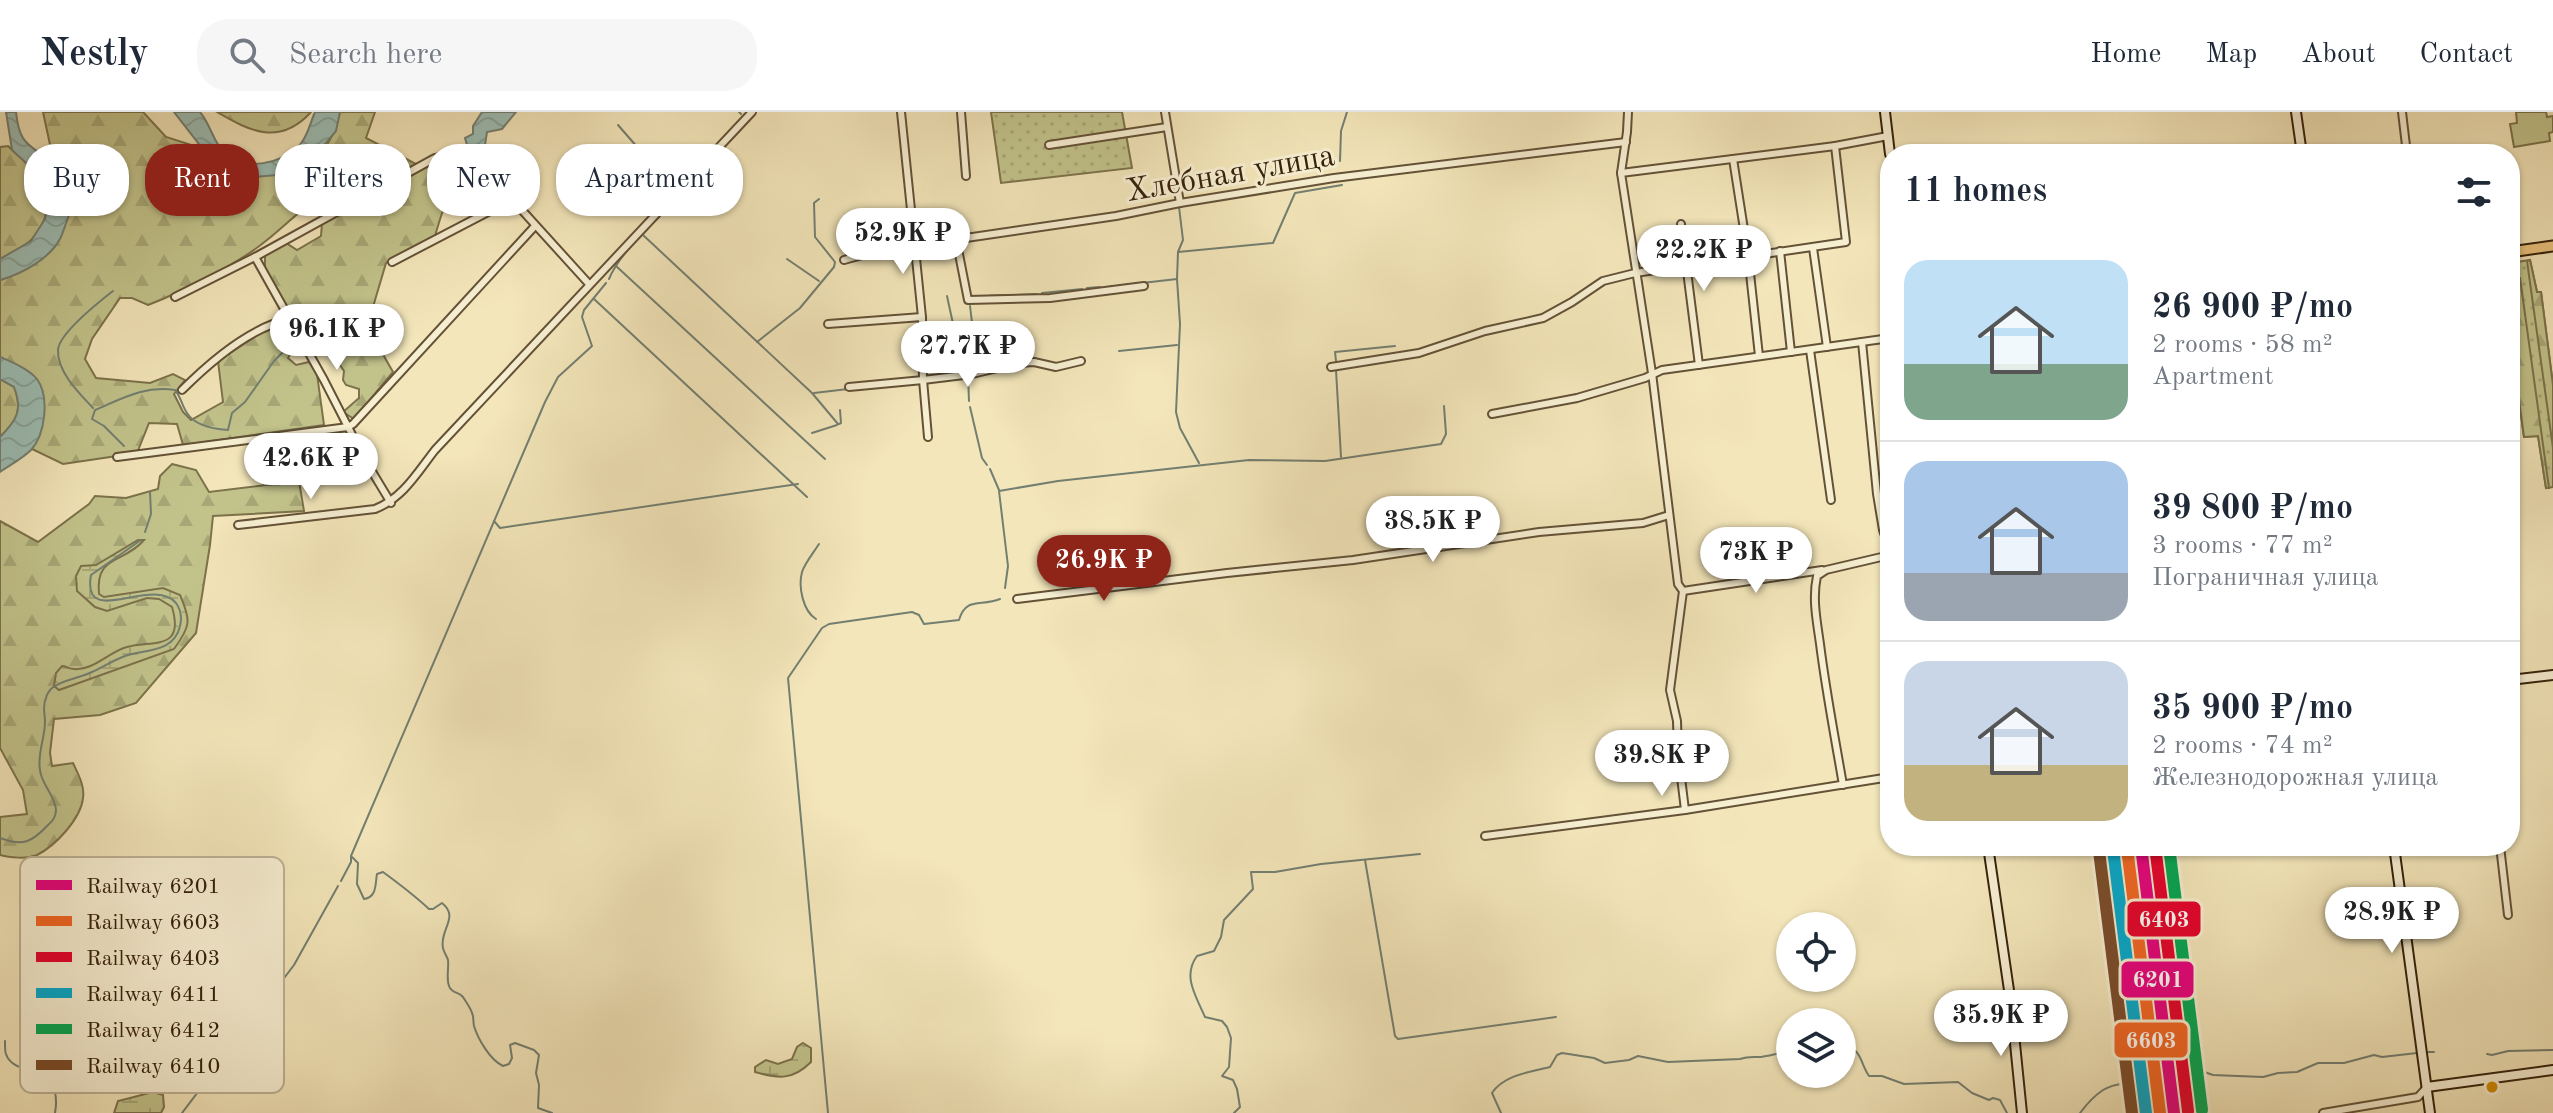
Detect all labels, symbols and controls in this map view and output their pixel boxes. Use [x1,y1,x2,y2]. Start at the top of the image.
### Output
search box [197,19,757,91]
icon: search [225,33,269,77]
text: Nestly [40,36,149,74]
text: Search here [289,40,442,70]
text: Home [2090,41,2161,69]
text: Map [2205,41,2257,69]
text: About [2301,41,2376,69]
text: Contact [2420,41,2513,69]
street label: Хлебная улица [1124,141,1338,209]
chip: Buy [24,144,129,216]
chip: Rent [145,144,259,216]
chip: Filters [275,144,411,216]
chip: New [427,144,540,216]
chip: Apartment [556,144,743,216]
icon: filters [2452,170,2496,214]
text: 11 homes [1904,175,2047,209]
pin: 52.9K ₽ [829,208,977,276]
text: 52.9K ₽ [854,221,952,247]
pin: 22.2K ₽ [1630,225,1778,293]
text: 22.2K ₽ [1655,238,1753,264]
text: 26 900 ₽/mo [2152,291,2353,325]
icon: home [1968,292,2064,388]
pin: 96.1K ₽ [263,304,411,372]
text: 96.1K ₽ [288,317,386,343]
pin: 27.7K ₽ [894,321,1042,389]
text: 2 rooms · 58 m² [2152,332,2333,358]
text: 27.7K ₽ [919,334,1017,360]
text: Apartment [2152,364,2274,390]
pin: 42.6K ₽ [237,433,385,501]
text: 42.6K ₽ [262,446,360,472]
text: 39 800 ₽/mo [2152,492,2353,526]
icon: home [1968,493,2064,589]
pin: 38.5K ₽ [1359,496,1507,564]
text: 38.5K ₽ [1384,509,1482,535]
pin: 73K ₽ [1700,527,1812,595]
text: 3 rooms · 77 m² [2152,533,2333,559]
pin: 26.9K ₽ [1030,535,1178,603]
text: 73K ₽ [1718,540,1794,566]
text: 26.9K ₽ [1055,548,1153,574]
text: Пограничная улица [2152,565,2379,591]
text: 35 900 ₽/mo [2152,692,2353,726]
icon: home [1968,693,2064,789]
pin: 39.8K ₽ [1588,730,1736,798]
text: 2 rooms · 74 m² [2152,733,2333,759]
text: 39.8K ₽ [1613,743,1711,769]
text: Железнодорожная улица [2152,765,2438,791]
legend [20,857,284,1093]
text: Railway 6201 [86,876,220,898]
pin: 28.9K ₽ [2318,887,2466,955]
line badge: 6403 [2126,900,2202,938]
text: 28.9K ₽ [2343,900,2441,926]
text: 6403 [2138,910,2190,932]
text: Railway 6603 [86,912,220,934]
map controls [1776,912,1856,1088]
button: locate [1776,912,1856,992]
text: Railway 6403 [86,948,220,970]
line badge: 6201 [2120,960,2195,999]
text: 6201 [2132,970,2184,992]
text: Railway 6411 [86,984,220,1006]
pin: 35.9K ₽ [1927,990,2075,1058]
text: 35.9K ₽ [1952,1003,2050,1029]
button: layers [1776,1008,1856,1088]
text: Railway 6412 [86,1020,220,1042]
line badge: 6603 [2113,1021,2189,1059]
text: 6603 [2125,1031,2177,1053]
text: Railway 6410 [86,1056,220,1078]
unlabelled marker [2484,1079,2500,1095]

